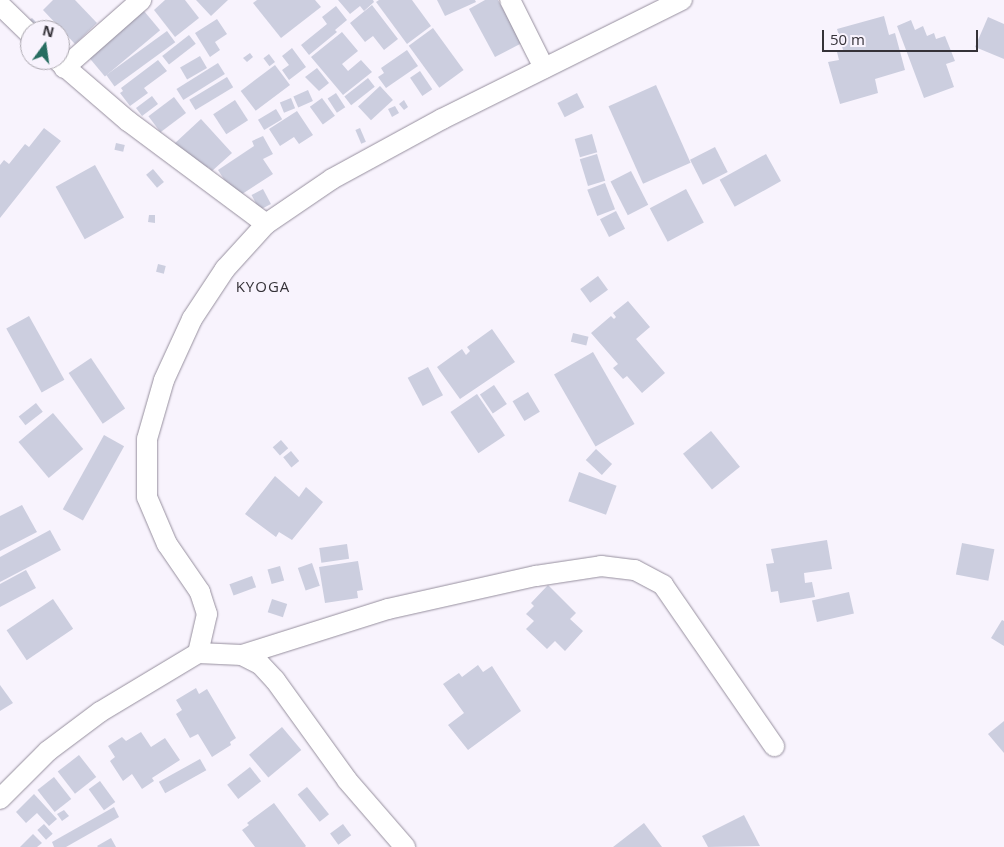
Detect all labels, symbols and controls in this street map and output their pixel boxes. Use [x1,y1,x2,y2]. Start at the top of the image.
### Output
north arrow [20,20,70,70]
text: N [41,20,56,42]
scale bar [824,20,980,52]
text: 50 m [830,29,865,49]
district label: KYOGA [235,278,291,296]

